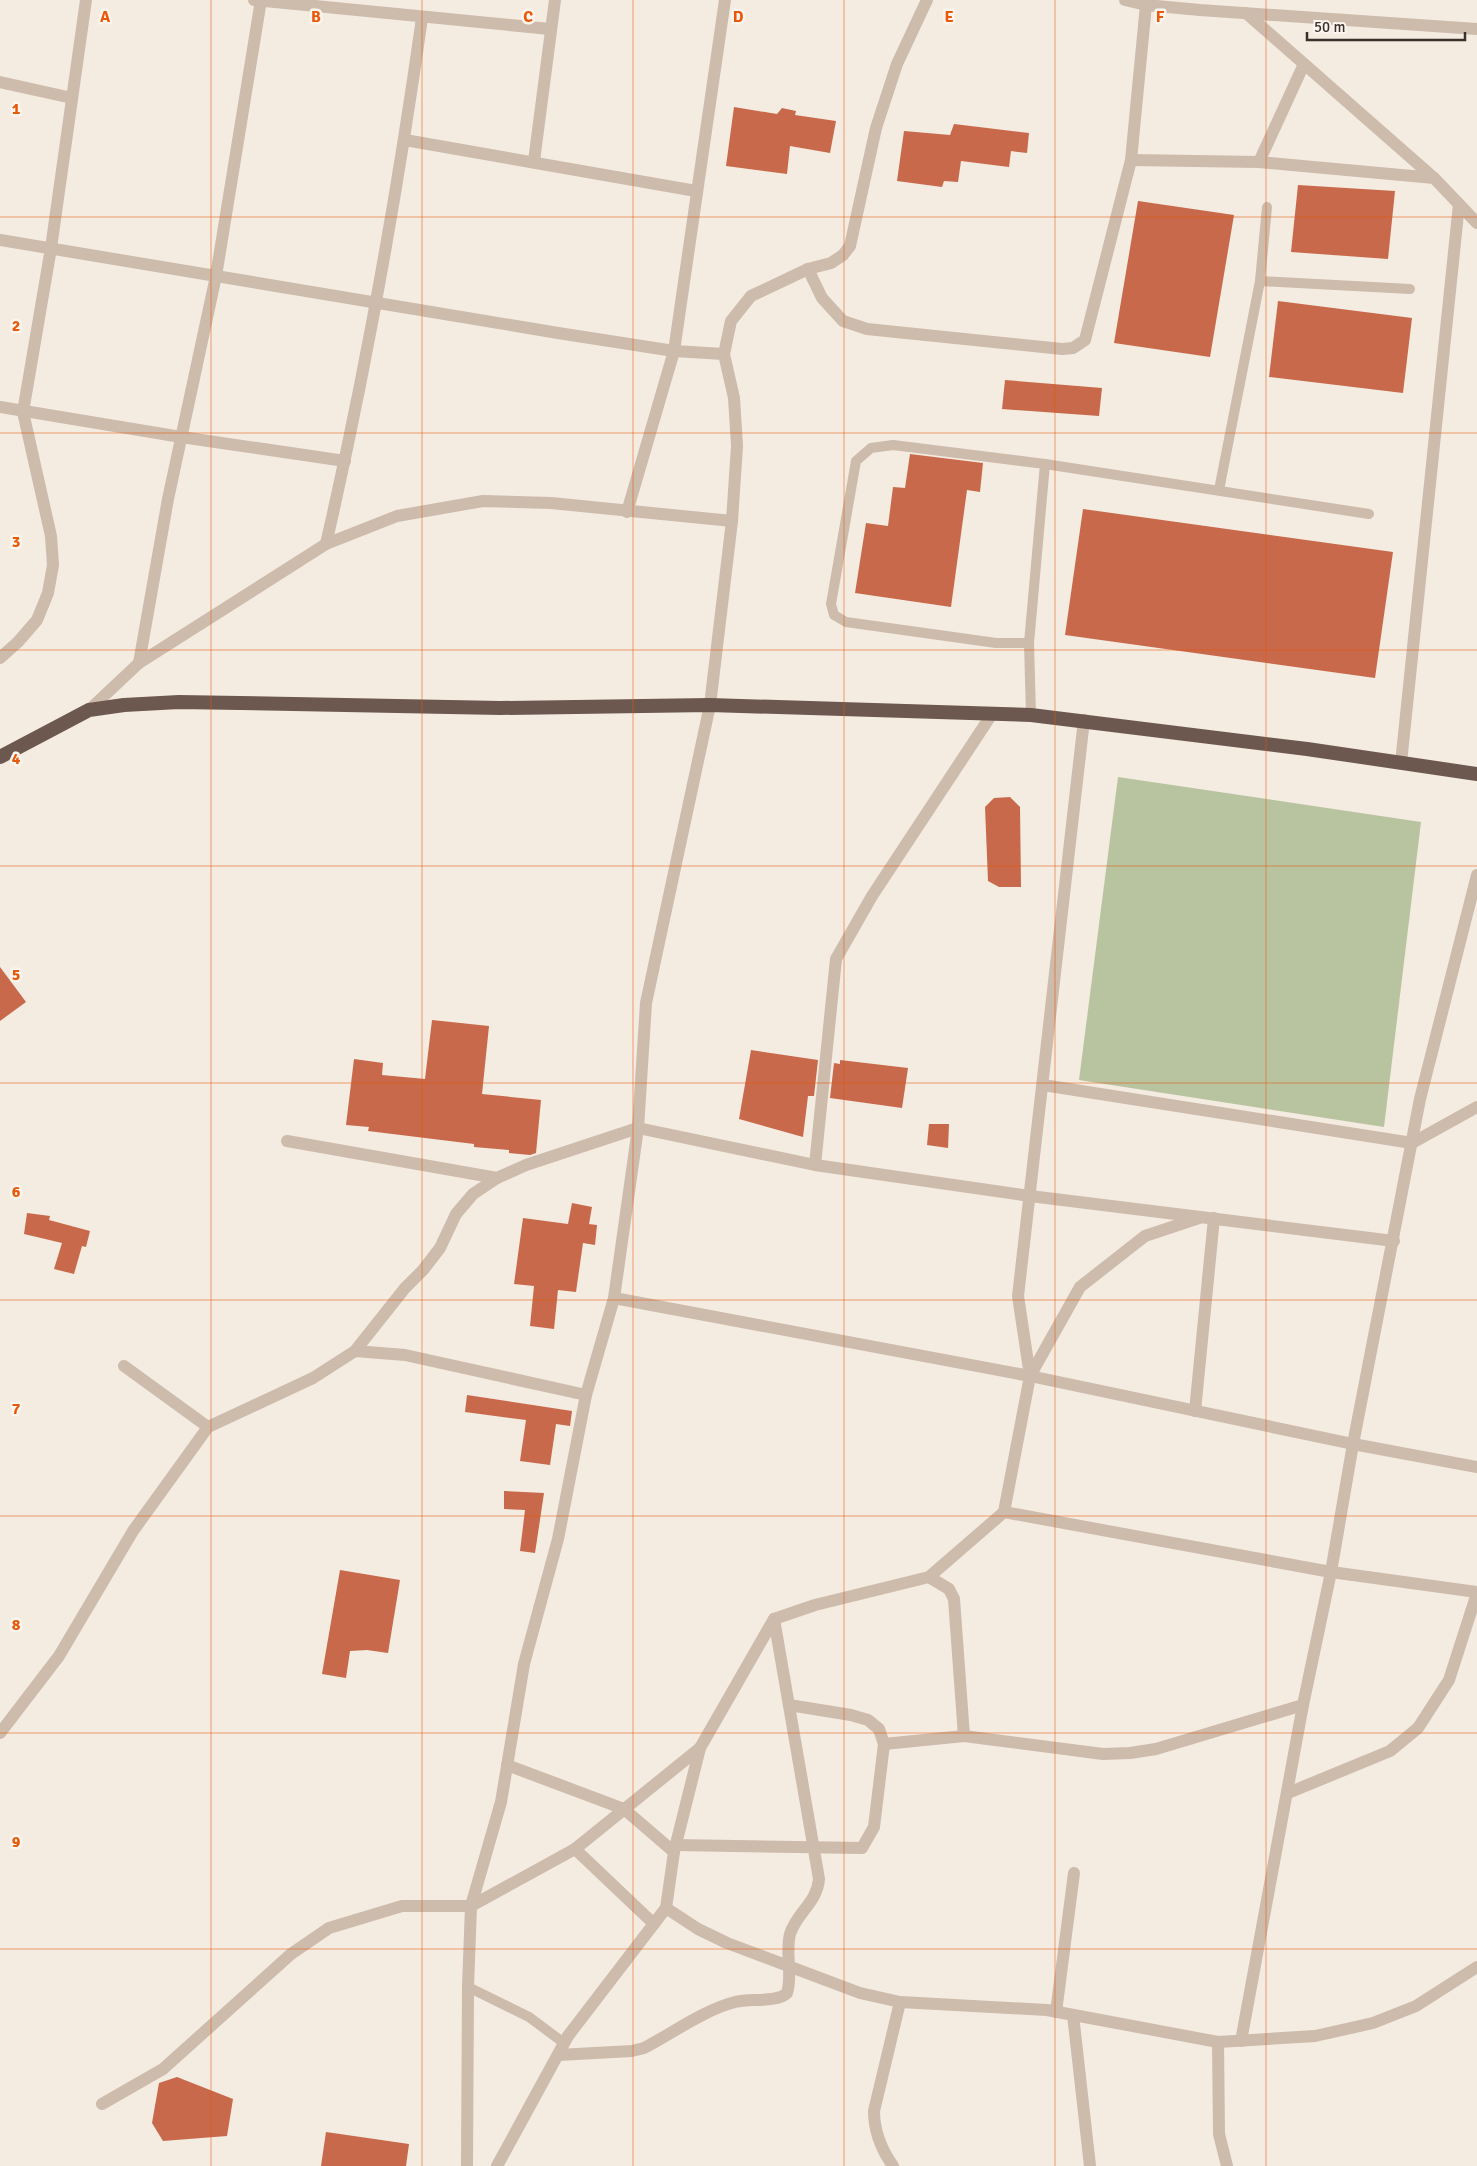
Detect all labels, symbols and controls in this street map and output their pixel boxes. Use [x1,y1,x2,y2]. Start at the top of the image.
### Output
text: A [100,7,111,27]
text: B [311,7,321,27]
text: C [523,7,533,27]
text: D [733,7,744,27]
text: E [944,7,954,27]
text: F [1156,7,1165,27]
scale bar [1307,10,1464,42]
text: 50 m [1314,18,1345,36]
text: 1 [12,99,21,119]
text: 2 [12,316,20,336]
text: 3 [12,532,20,552]
text: 4 [12,749,21,769]
text: 5 [12,965,20,985]
text: 6 [12,1182,21,1202]
text: 7 [12,1399,21,1419]
text: 8 [12,1615,21,1635]
text: 9 [12,1832,21,1852]

